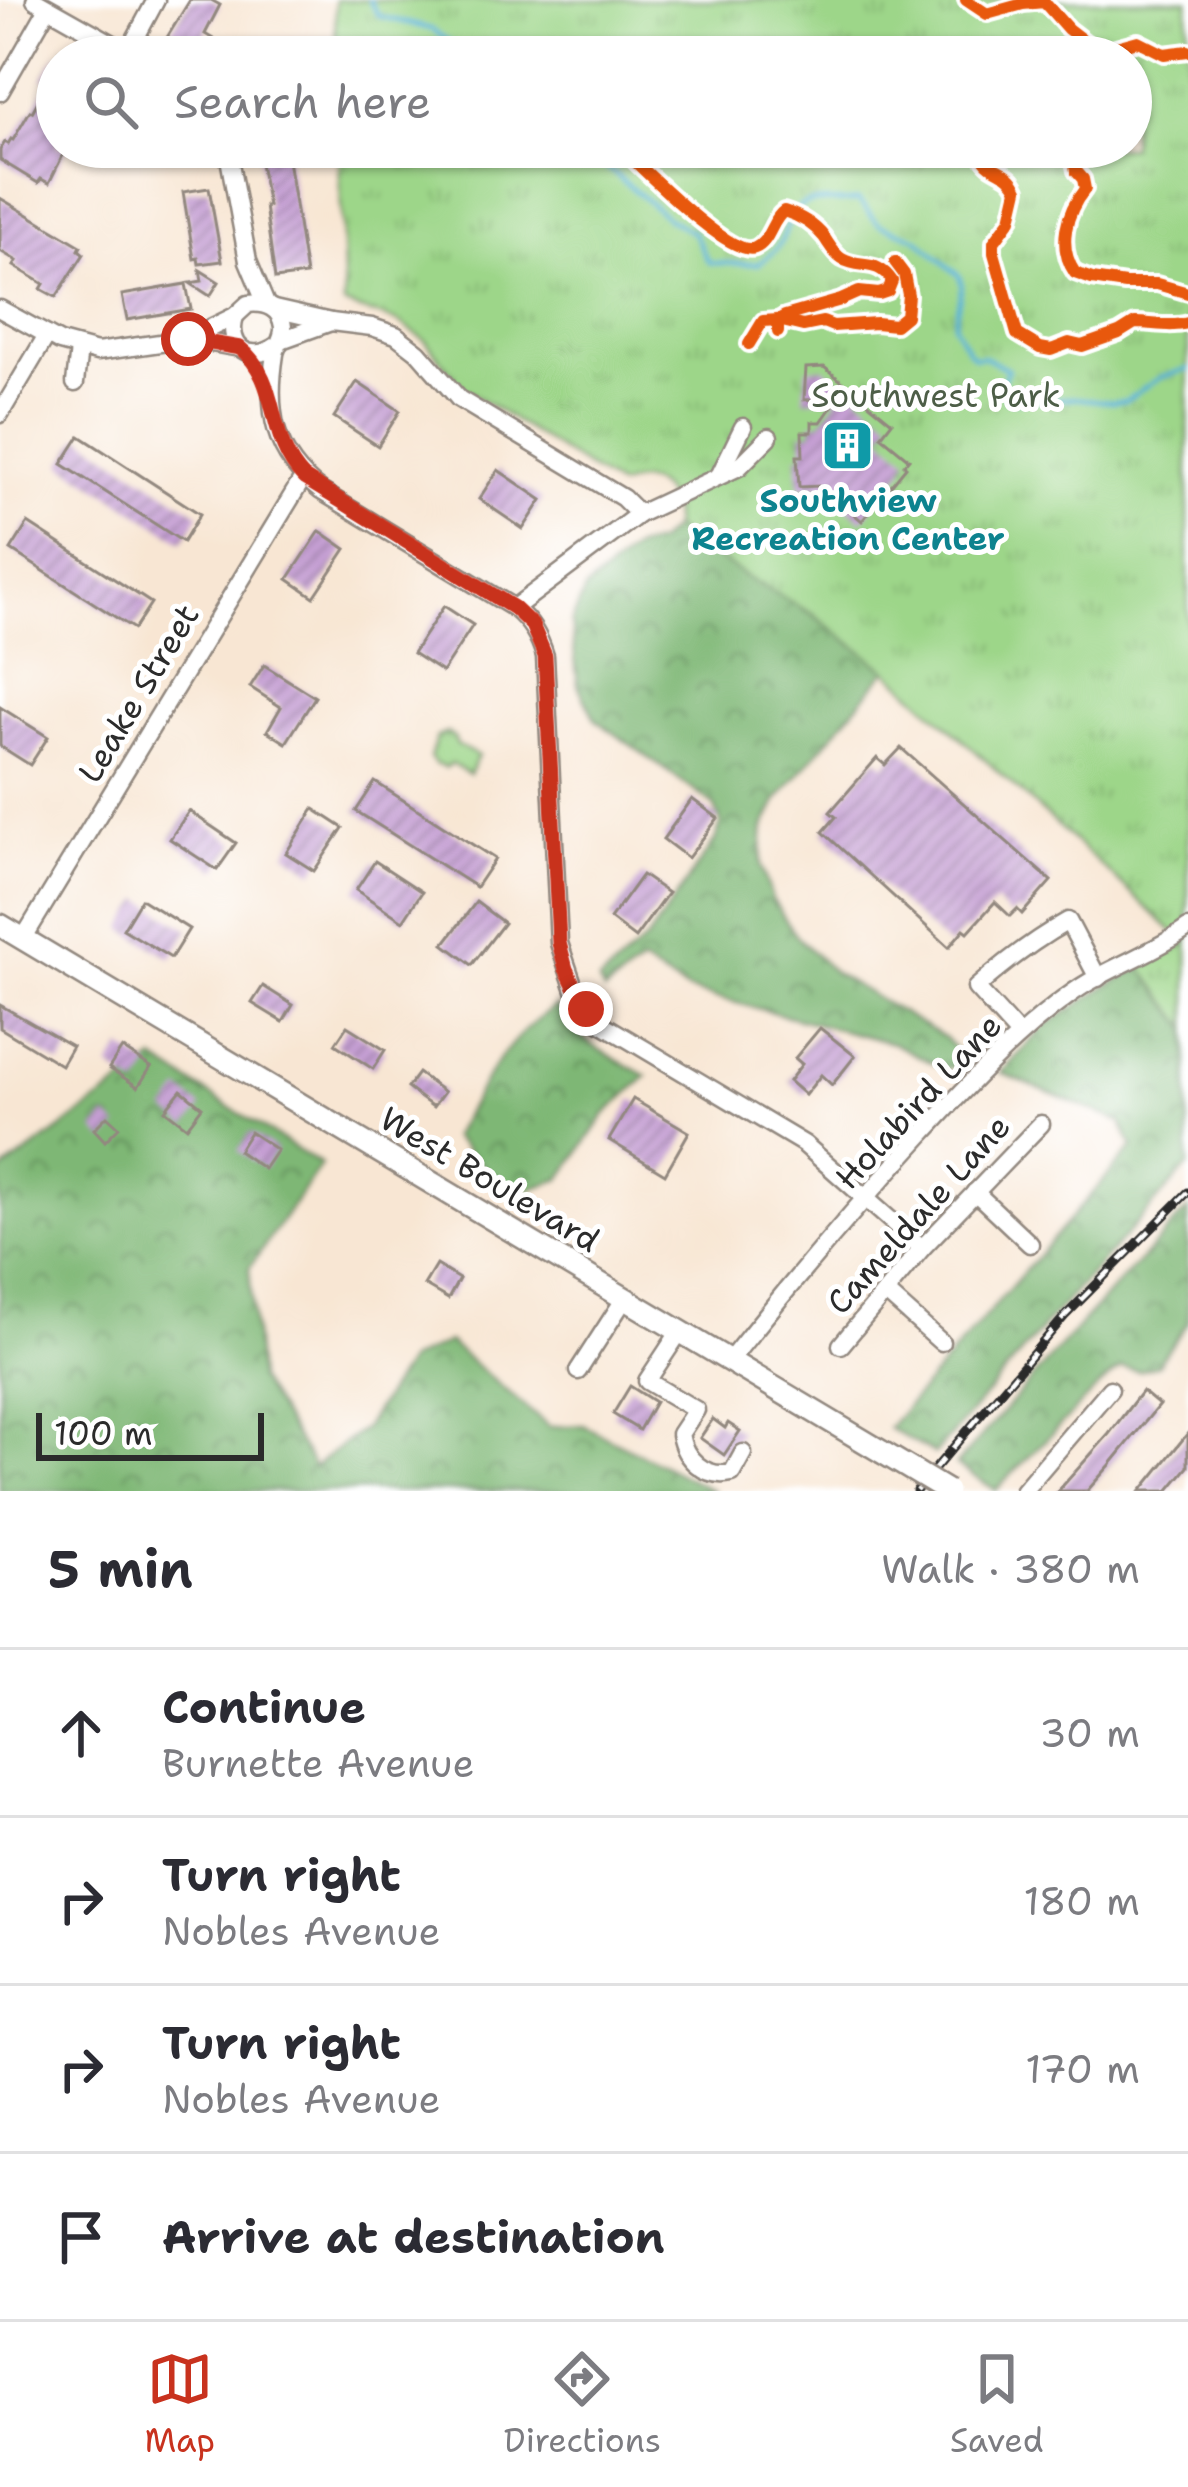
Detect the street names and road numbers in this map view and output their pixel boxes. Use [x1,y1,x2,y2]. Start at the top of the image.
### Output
street label: Leake Street [67,596,209,791]
street label: Holabird Lane [825,1004,1012,1199]
street label: West Boulevard [372,1096,608,1263]
street label: Cameldale Lane [817,1105,1020,1324]

